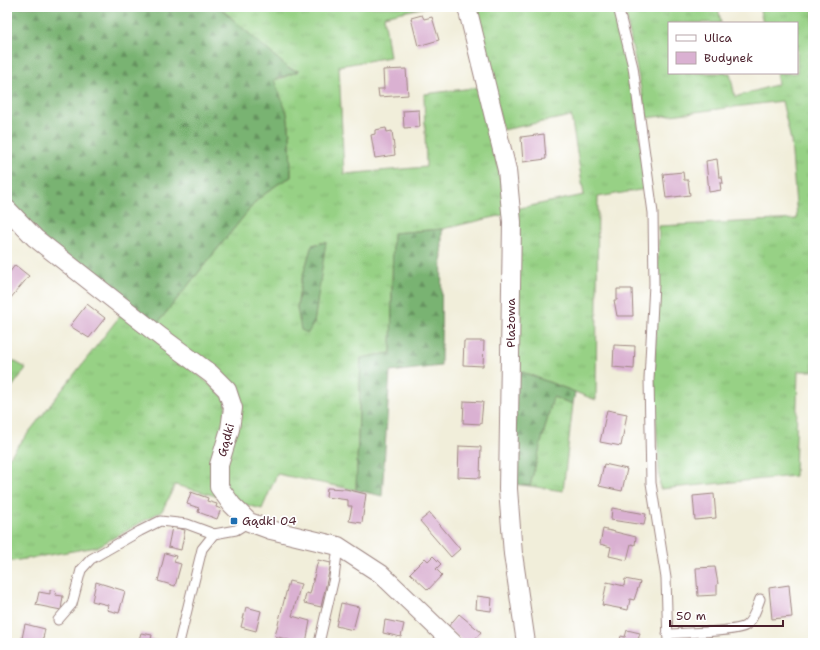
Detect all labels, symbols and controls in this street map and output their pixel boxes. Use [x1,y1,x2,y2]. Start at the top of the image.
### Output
legend [668,22,798,74]
text: Ulica [704,30,733,46]
text: Budynek [704,50,753,66]
street label: Plażowa [503,298,519,348]
street label: Gądki [214,422,238,458]
place label: Gądki 04 [242,513,297,529]
marker: Gądki 04 [229,516,239,526]
scale bar [670,602,783,628]
text: 50 m [676,608,706,624]

